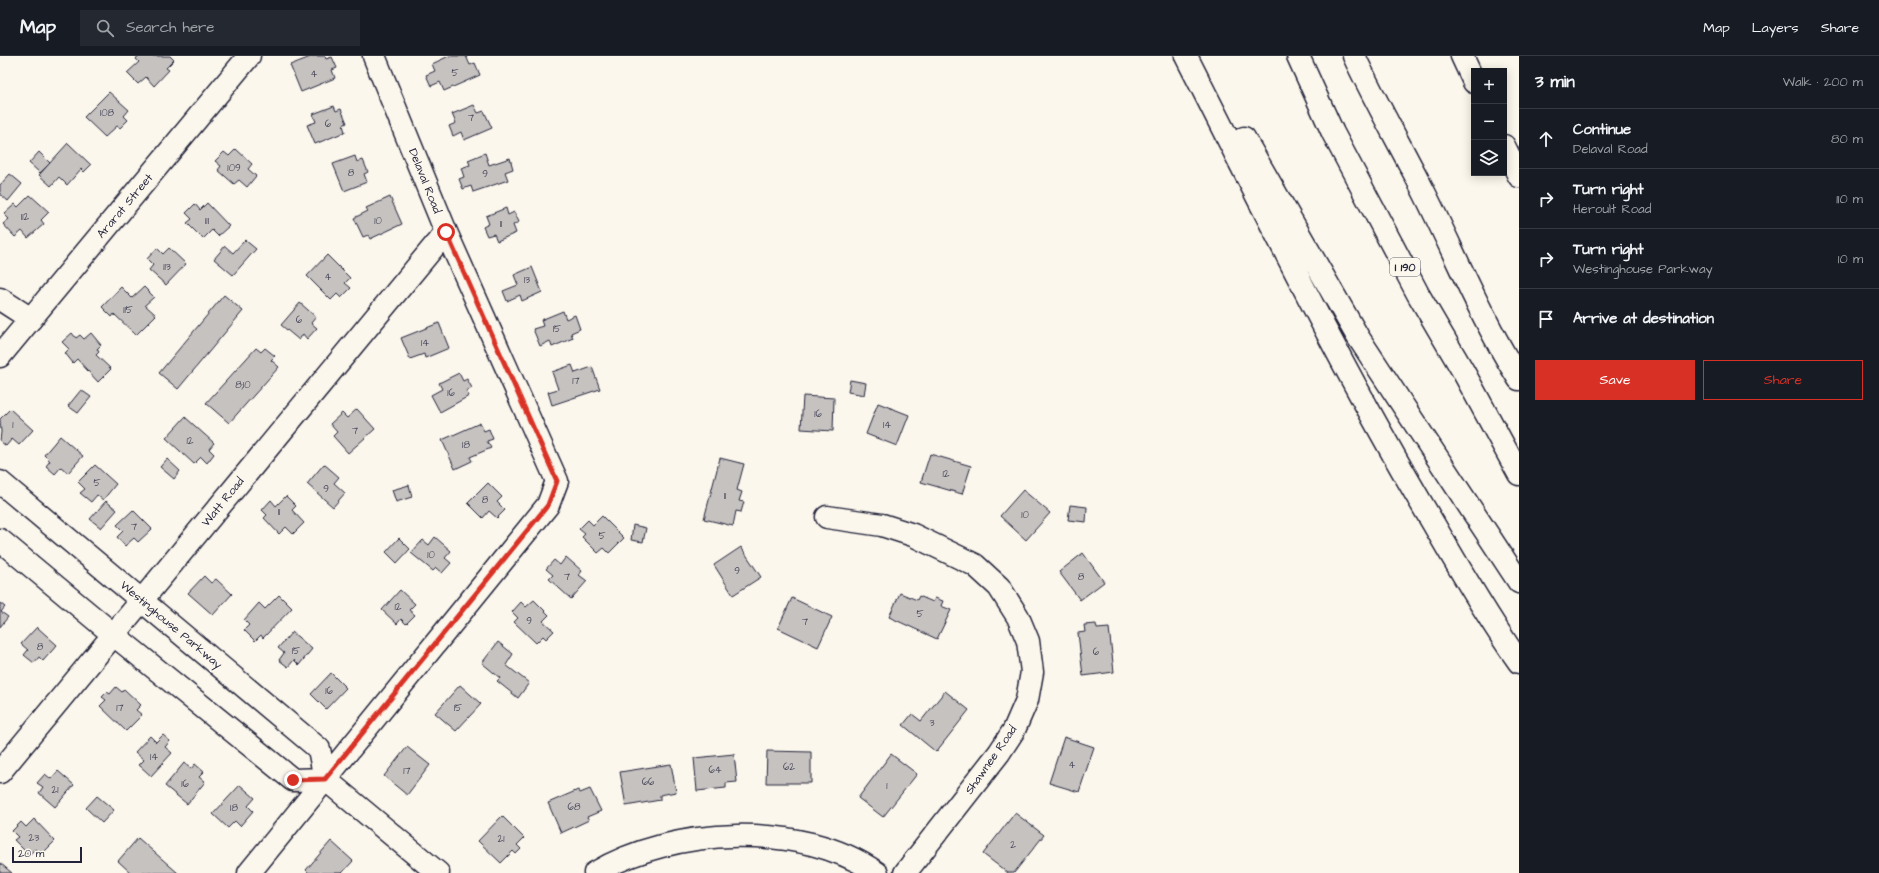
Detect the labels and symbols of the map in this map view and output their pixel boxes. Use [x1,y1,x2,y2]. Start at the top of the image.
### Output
house number: 5 [451,66,459,80]
house number: 4 [311,67,318,81]
house number: 108 [100,106,115,120]
house number: 7 [468,111,474,125]
house number: 6 [325,117,332,131]
street label: Delaval Road [404,146,446,216]
house number: 109 [227,161,241,175]
house number: 8 [348,166,355,180]
house number: 9 [482,167,488,181]
street label: Ararat Street [93,170,157,242]
house number: 112 [21,210,29,224]
house number: 111 [205,214,210,228]
house number: 10 [374,214,382,228]
house number: 11 [500,217,503,231]
route start [437,223,455,241]
road number: I 190 [1390,258,1420,276]
house number: 113 [163,260,171,274]
house number: 4 [325,270,332,284]
house number: 13 [524,273,530,287]
house number: 115 [123,303,133,317]
house number: 6 [296,313,303,327]
house number: 15 [553,322,561,336]
house number: 14 [421,336,429,350]
house number: 17 [572,374,580,388]
house number: 8;10 [235,378,251,392]
house number: 16 [447,386,455,400]
house number: 16 [814,407,822,421]
house number: 1 [12,418,14,432]
house number: 14 [883,418,891,432]
house number: 7 [352,424,358,438]
house number: 12 [186,434,194,448]
house number: 18 [462,438,470,452]
house number: 12 [942,467,950,481]
street label: Watt Road [198,474,248,530]
house number: 5 [93,476,101,490]
house number: 9 [323,482,329,496]
house number: 11 [724,489,727,503]
house number: 8 [482,493,489,507]
house number: 11 [278,505,281,519]
house number: 10 [1021,508,1029,522]
house number: 7 [131,520,137,534]
house number: 5 [598,529,606,543]
house number: 10 [427,548,435,562]
house number: 9 [734,564,740,578]
house number: 7 [564,570,570,584]
house number: 8 [1078,570,1085,584]
street label: Westinghouse Parkway [116,577,226,674]
house number: 12 [394,600,402,614]
house number: 5 [916,607,924,621]
house number: 9 [526,614,532,628]
house number: 7 [802,615,808,629]
house number: 8 [37,640,44,654]
house number: 15 [292,644,300,658]
house number: 6 [1093,645,1100,659]
house number: 16 [325,684,333,698]
house number: 17 [116,701,124,715]
house number: 15 [454,701,462,715]
house number: 3 [929,716,935,730]
street label: Shawnee Road [961,722,1021,798]
house number: 14 [150,750,158,764]
house number: 4 [1069,758,1076,772]
house number: 62 [783,760,795,774]
house number: 64 [708,763,722,777]
house number: 17 [403,764,411,778]
route end [284,771,302,789]
house number: 66 [642,775,655,789]
house number: 16 [181,777,189,791]
house number: 1 [886,779,888,793]
house number: 21 [51,783,59,797]
house number: 68 [568,800,581,814]
house number: 18 [230,801,238,815]
house number: 23 [29,831,39,845]
house number: 21 [497,832,505,846]
house number: 2 [1010,838,1016,852]
scale bar [12,845,82,864]

